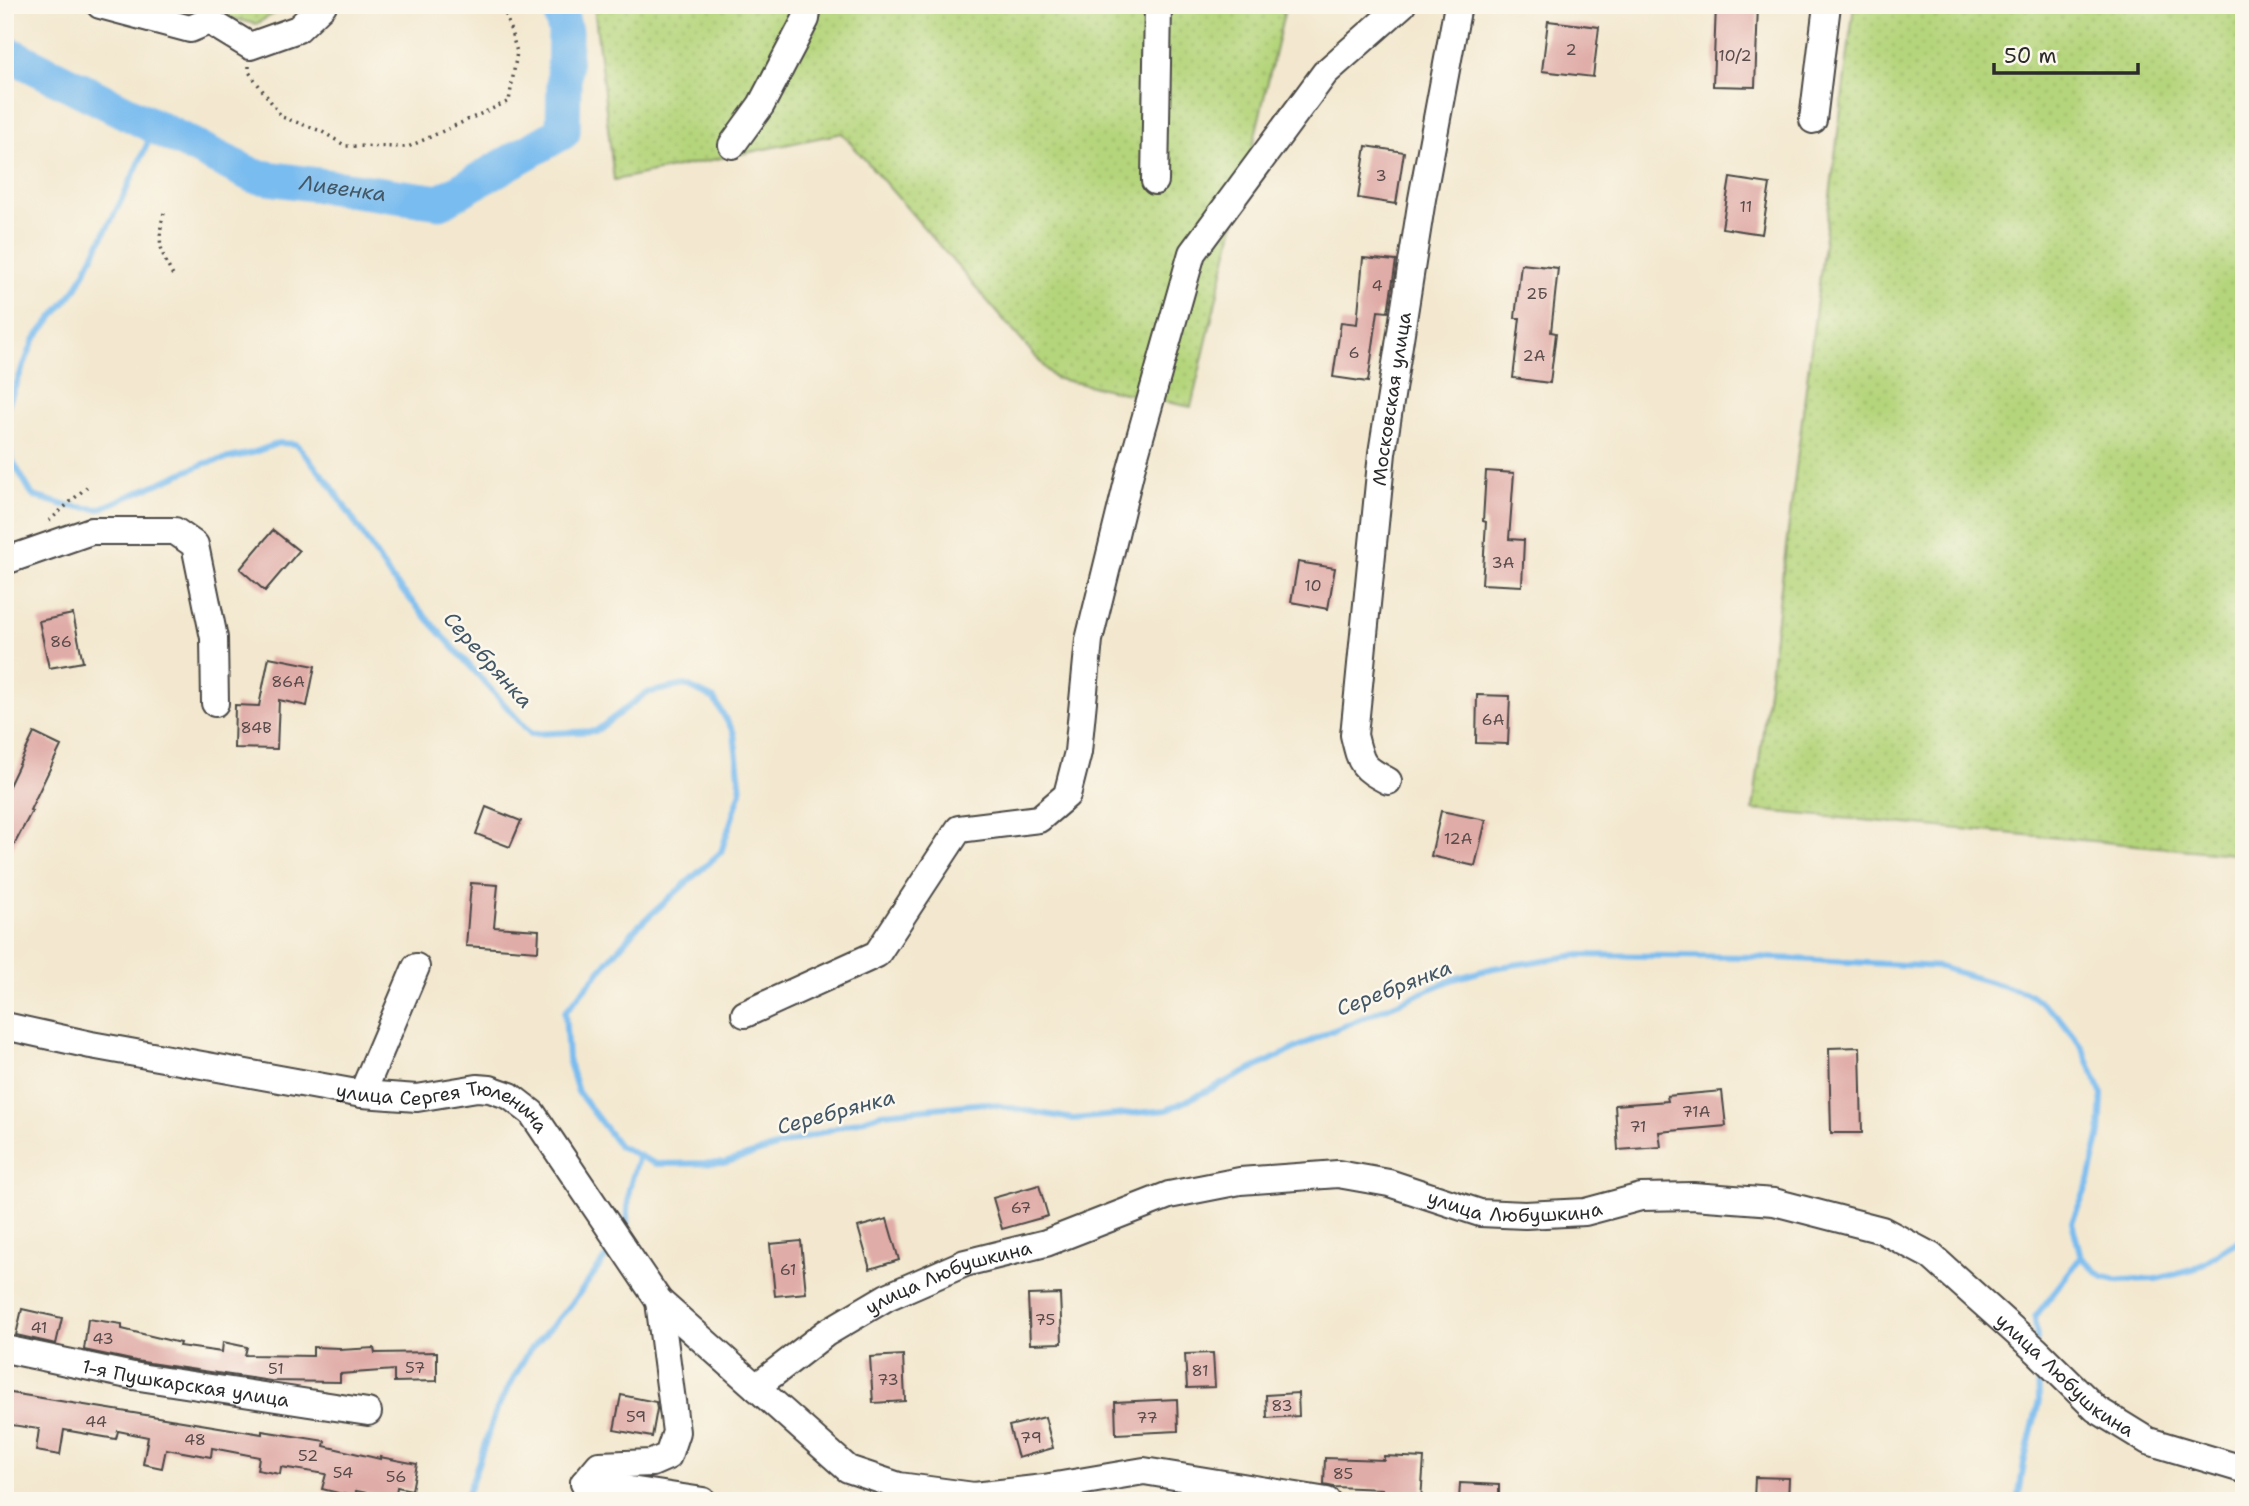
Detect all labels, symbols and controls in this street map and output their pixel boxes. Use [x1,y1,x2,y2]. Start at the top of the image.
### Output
scale bar [1994,32,2137,76]
house number: 2 [1565,39,1577,60]
text: 50 m [2004,42,2057,70]
house number: 10/2 [1718,45,1752,66]
house number: 3 [1375,165,1387,186]
water label: Ливенка [297,168,388,208]
house number: 11 [1740,196,1752,217]
house number: 4 [1371,275,1383,296]
house number: 2Б [1526,283,1548,304]
street label: Московская улица [1366,310,1417,487]
house number: 6 [1348,342,1360,363]
house number: 2А [1523,345,1545,366]
house number: 3А [1492,552,1514,573]
house number: 10 [1304,575,1322,596]
water label: Серебрянка [437,606,539,714]
house number: 86 [50,631,72,652]
house number: 86А [271,671,305,692]
house number: 6А [1482,709,1504,730]
house number: 84В [240,717,272,738]
house number: 12А [1444,828,1472,849]
water label: Серебрянка [1332,953,1456,1023]
street label: улица Сергея Тюленина [334,1075,554,1138]
water label: Серебрянка [774,1083,898,1141]
house number: 71А [1682,1101,1710,1122]
house number: 71 [1629,1116,1647,1137]
street label: улица Любушкина [1424,1184,1605,1228]
house number: 67 [1011,1197,1031,1218]
street label: улица Любушкина [860,1235,1034,1320]
house number: 61 [780,1259,796,1280]
street label: улица Любушкина [1991,1308,2139,1442]
house number: 75 [1035,1309,1055,1330]
house number: 41 [30,1317,48,1338]
house number: 43 [92,1328,114,1349]
street label: 1-я Пушкарская улица [80,1353,291,1412]
house number: 57 [405,1357,425,1378]
house number: 51 [268,1358,284,1379]
house number: 81 [1191,1360,1209,1381]
house number: 73 [877,1369,899,1390]
house number: 83 [1271,1395,1293,1416]
house number: 59 [626,1406,646,1427]
house number: 77 [1136,1407,1158,1428]
house number: 44 [85,1411,107,1432]
house number: 79 [1020,1427,1042,1448]
house number: 48 [184,1429,206,1450]
house number: 52 [298,1445,318,1466]
house number: 54 [333,1462,353,1483]
house number: 85 [1333,1463,1353,1484]
house number: 56 [386,1466,406,1487]

